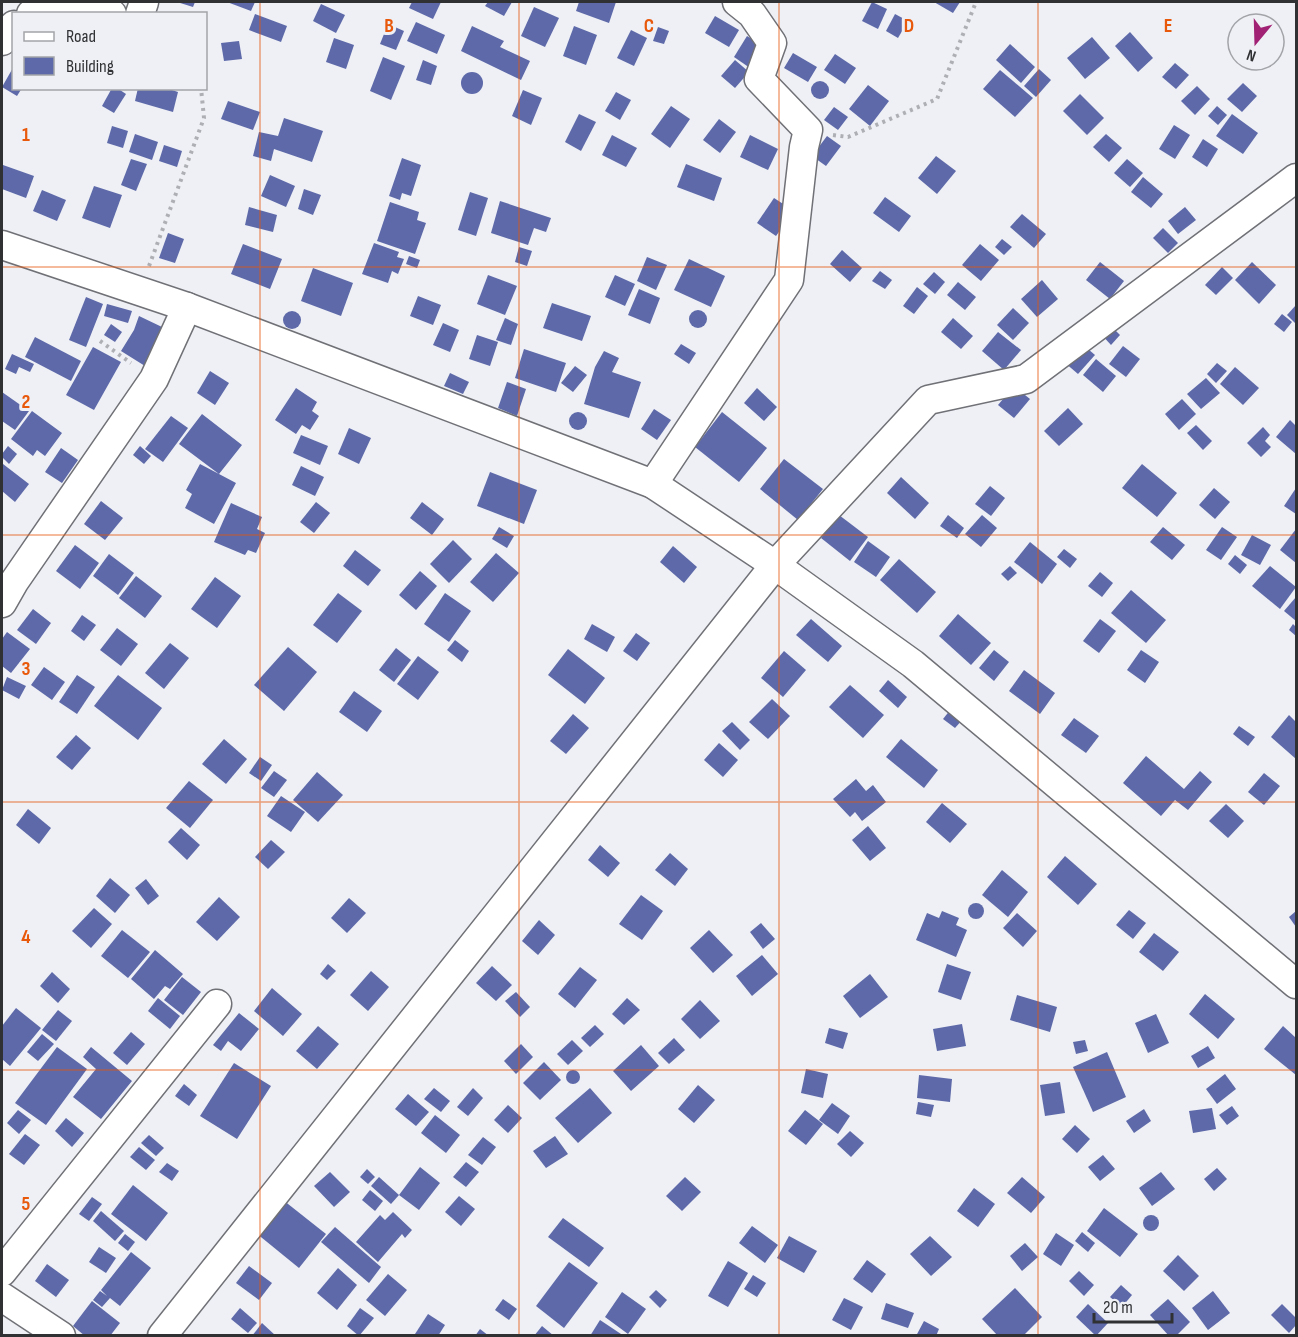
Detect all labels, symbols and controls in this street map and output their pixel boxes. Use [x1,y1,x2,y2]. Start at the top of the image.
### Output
legend [12,12,207,90]
north arrow [1226,12,1286,72]
text: B [384,14,394,38]
text: C [644,14,654,38]
text: D [904,14,914,38]
text: E [1164,14,1172,38]
text: Road [66,26,96,47]
text: N [1244,44,1259,65]
text: Building [66,56,114,77]
text: 1 [22,123,30,147]
text: 2 [22,390,30,414]
text: 3 [22,657,31,681]
text: 4 [21,925,31,949]
text: 5 [22,1192,31,1216]
scale bar [1094,1286,1172,1324]
text: 20 m [1103,1297,1133,1318]

